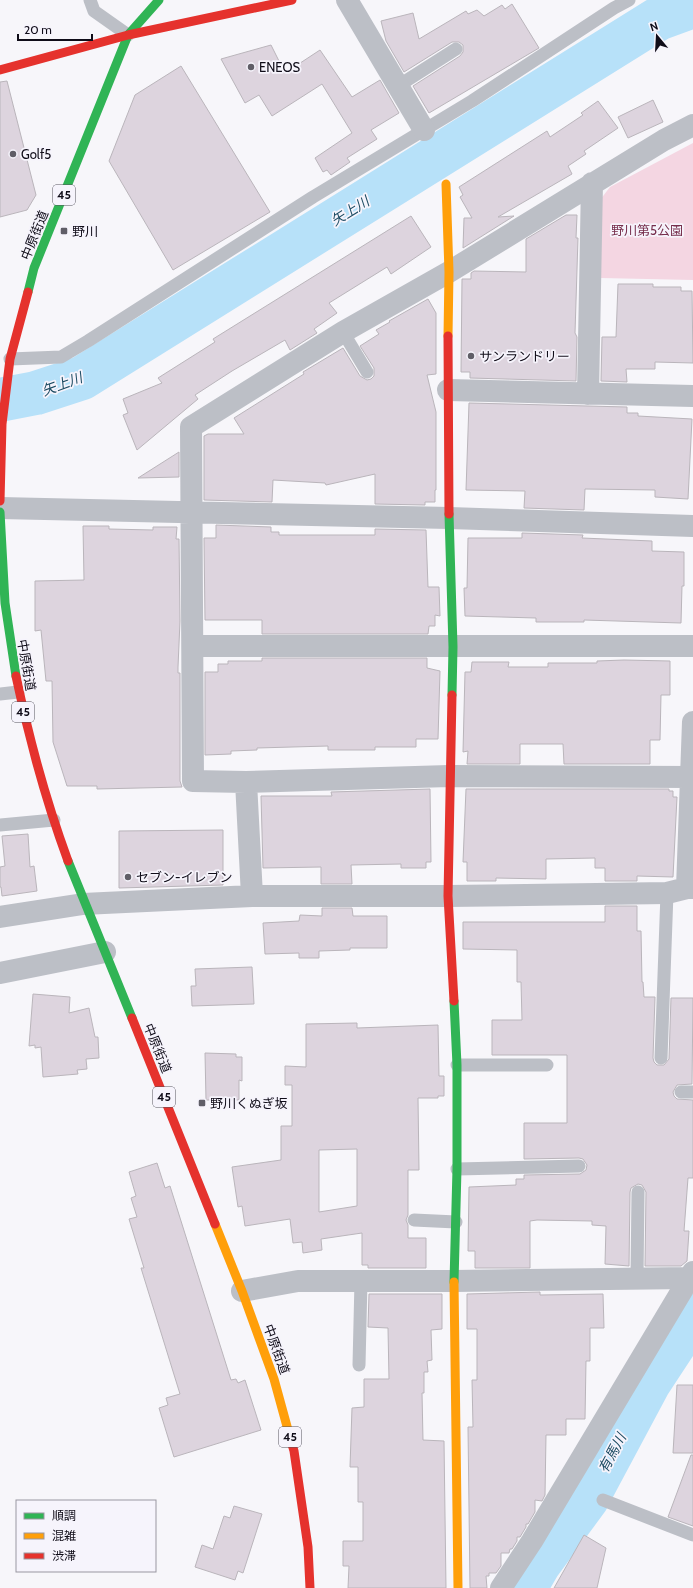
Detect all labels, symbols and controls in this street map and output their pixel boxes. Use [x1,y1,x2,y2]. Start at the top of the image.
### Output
scale bar [18,16,92,42]
north arrow [637,16,677,56]
text: N [648,19,660,34]
text: 20 m [24,22,52,37]
place label: ENEOS [259,59,300,75]
marker: ENEOS [246,62,256,72]
place label: Golf5 [21,146,51,162]
marker: Golf5 [8,149,18,159]
road number: 45 [53,185,75,205]
water label: 矢上川 [327,191,374,230]
street label: 中原街道 [17,208,51,262]
park label: 野川第5公園 [611,222,683,238]
place label: 野川 [72,223,98,239]
marker: 野川 [59,226,69,236]
place label: サンランドリー [479,348,570,364]
marker: サンランドリー [466,351,476,361]
water label: 矢上川 [39,368,87,400]
street label: 中原街道 [15,638,39,692]
road number: 45 [12,702,34,722]
place label: セブン-イレブン [136,869,233,885]
marker: セブン-イレブン [123,872,133,882]
street label: 中原街道 [141,1021,175,1075]
road number: 45 [153,1087,175,1107]
place label: 野川くぬぎ坂 [210,1095,288,1111]
marker: 野川くぬぎ坂 [197,1098,207,1108]
street label: 中原街道 [261,1322,293,1376]
road number: 45 [279,1427,301,1447]
water label: 有馬川 [594,1428,631,1476]
legend [16,1500,156,1572]
text: 順調 [52,1508,76,1523]
text: 混雑 [52,1528,76,1543]
text: 渋滞 [52,1548,76,1563]

